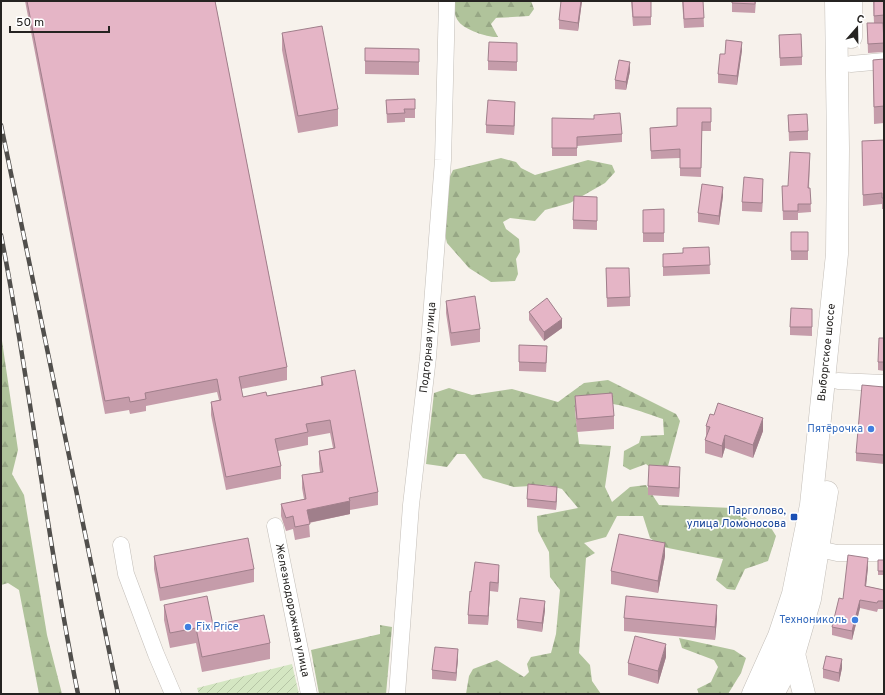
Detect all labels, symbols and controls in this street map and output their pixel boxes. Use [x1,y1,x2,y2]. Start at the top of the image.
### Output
scale bar [10,8,109,34]
north arrow [837,8,877,48]
text: С [854,12,866,27]
text: 50 m [16,15,44,31]
street label: Подгорная улица [417,301,439,394]
street label: Выборгское шоссе [815,303,839,402]
place label: Пятёрочка [807,422,863,436]
marker: Пятёрочка [866,424,876,434]
place label: Парголово, улица Ломоносова [687,504,787,531]
marker: Парголово, улица Ломоносова [789,512,799,522]
street label: Железнодорожная улица [272,542,312,678]
place label: Технониколь [779,613,847,627]
marker: Технониколь [850,615,860,625]
place label: Fix Price [196,620,239,634]
marker: Fix Price [183,622,193,632]

